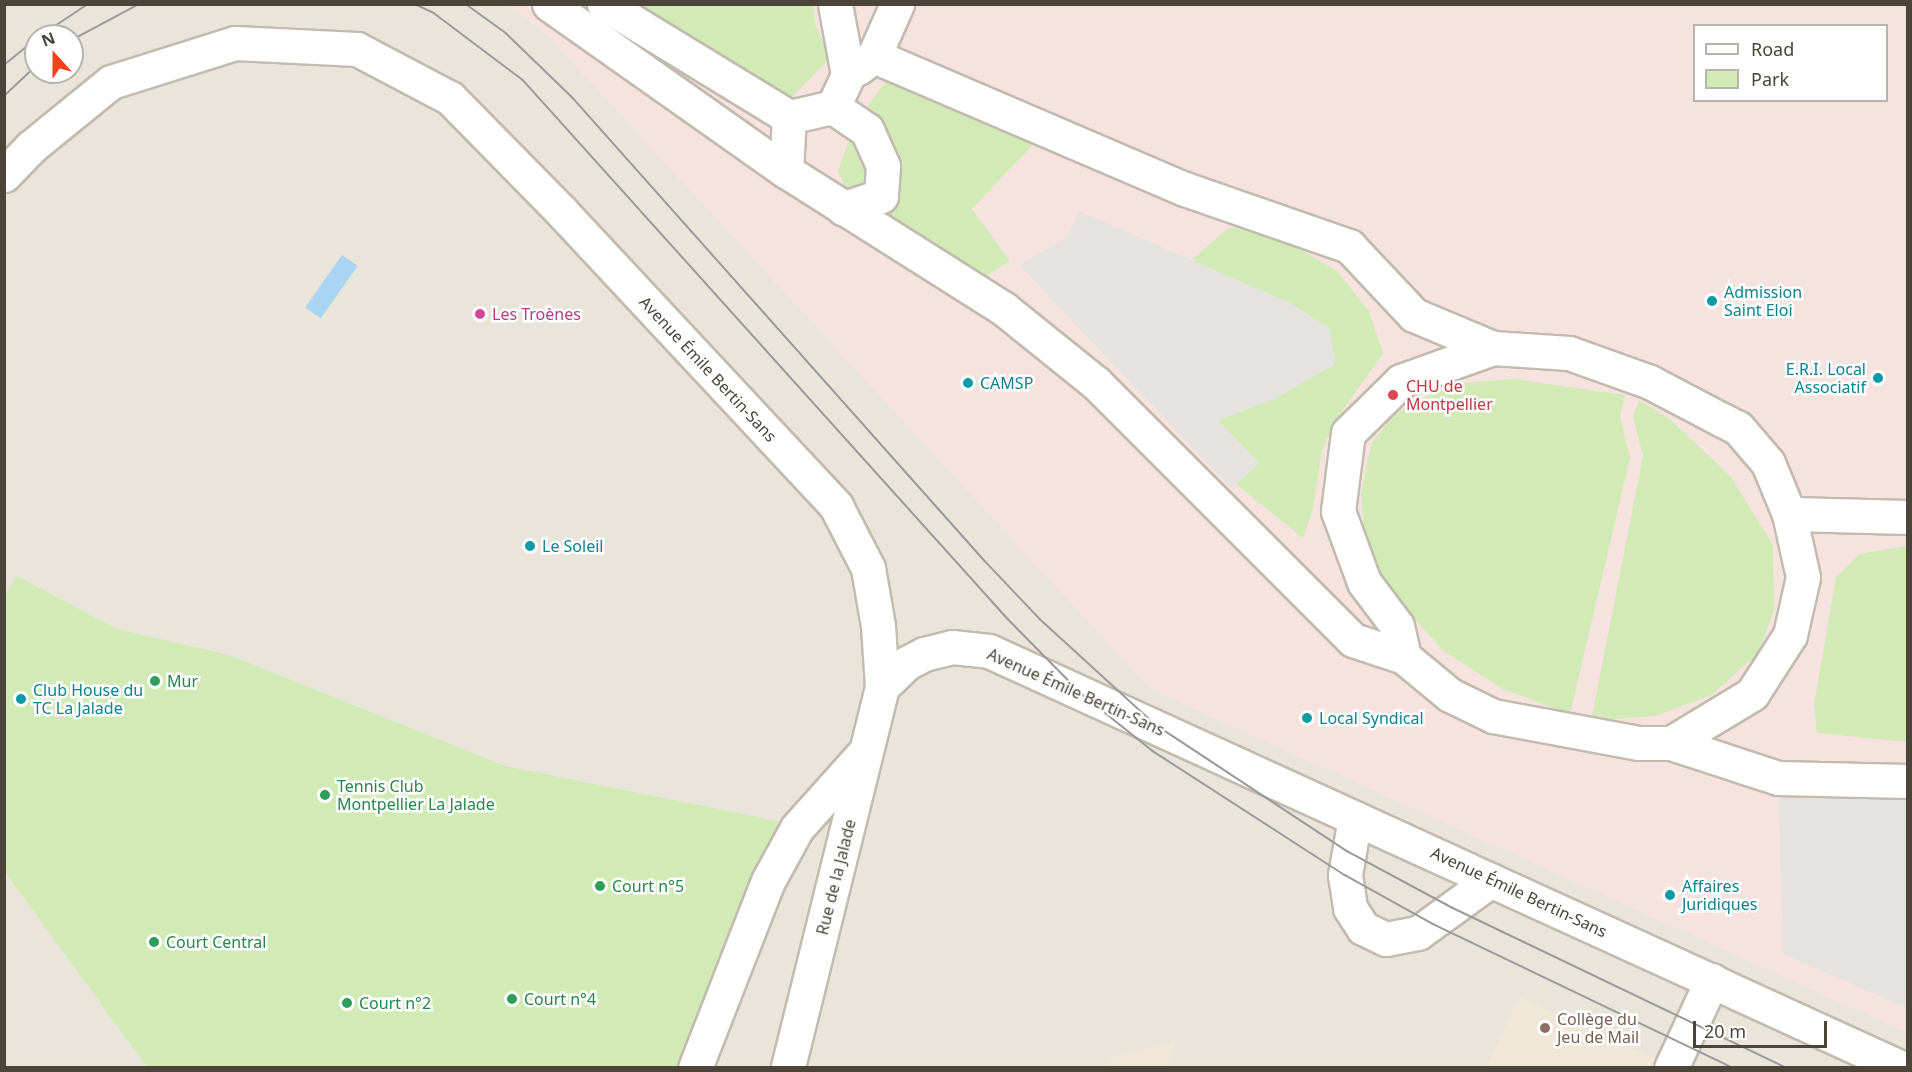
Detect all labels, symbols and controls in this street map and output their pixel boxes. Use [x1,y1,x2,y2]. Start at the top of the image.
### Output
north arrow [24,24,84,84]
legend [1693,24,1888,102]
text: N [38,26,58,52]
text: Road [1751,37,1794,61]
text: Park [1751,67,1789,91]
place label: Admission Saint Eloi [1724,282,1802,320]
street label: Avenue Émile Bertin-Sans [636,292,780,446]
marker: Admission Saint Eloi [1705,294,1719,308]
place label: Les Troènes [492,304,581,324]
marker: Les Troènes [473,307,487,321]
place label: E.R.I. Local Associatif [1786,359,1866,397]
marker: E.R.I. Local Associatif [1871,371,1885,385]
place label: CAMSP [980,373,1033,393]
marker: CAMSP [961,376,975,390]
place label: CHU de Montpellier [1406,376,1493,414]
marker: CHU de Montpellier [1384,386,1402,404]
place label: Le Soleil [542,536,603,556]
marker: Le Soleil [523,539,537,553]
street label: Avenue Émile Bertin-Sans [984,644,1168,740]
place label: Mur [167,671,198,691]
marker: Mur [148,674,162,688]
place label: Club House du TC La Jalade [33,680,143,718]
marker: Club House du TC La Jalade [14,692,28,706]
place label: Local Syndical [1319,708,1424,728]
marker: Local Syndical [1300,711,1314,725]
place label: Tennis Club Montpellier La Jalade [337,776,495,814]
marker: Tennis Club Montpellier La Jalade [318,788,332,802]
street label: Rue de la Jalade [812,817,860,937]
street label: Avenue Émile Bertin-Sans [1428,843,1610,941]
place label: Court n°5 [612,876,684,896]
place label: Affaires Juridiques [1682,876,1757,914]
marker: Court n°5 [593,879,607,893]
marker: Affaires Juridiques [1663,888,1677,902]
place label: Court Central [166,932,266,952]
marker: Court Central [147,935,161,949]
place label: Court n°4 [524,989,596,1009]
marker: Court n°4 [505,992,519,1006]
place label: Court n°2 [359,993,431,1013]
marker: Court n°2 [340,996,354,1010]
place label: Collège du Jeu de Mail [1557,1009,1639,1047]
scale bar [1696,1009,1830,1047]
text: 20 m [1704,1019,1746,1043]
marker: Collège du Jeu de Mail [1538,1021,1552,1035]

